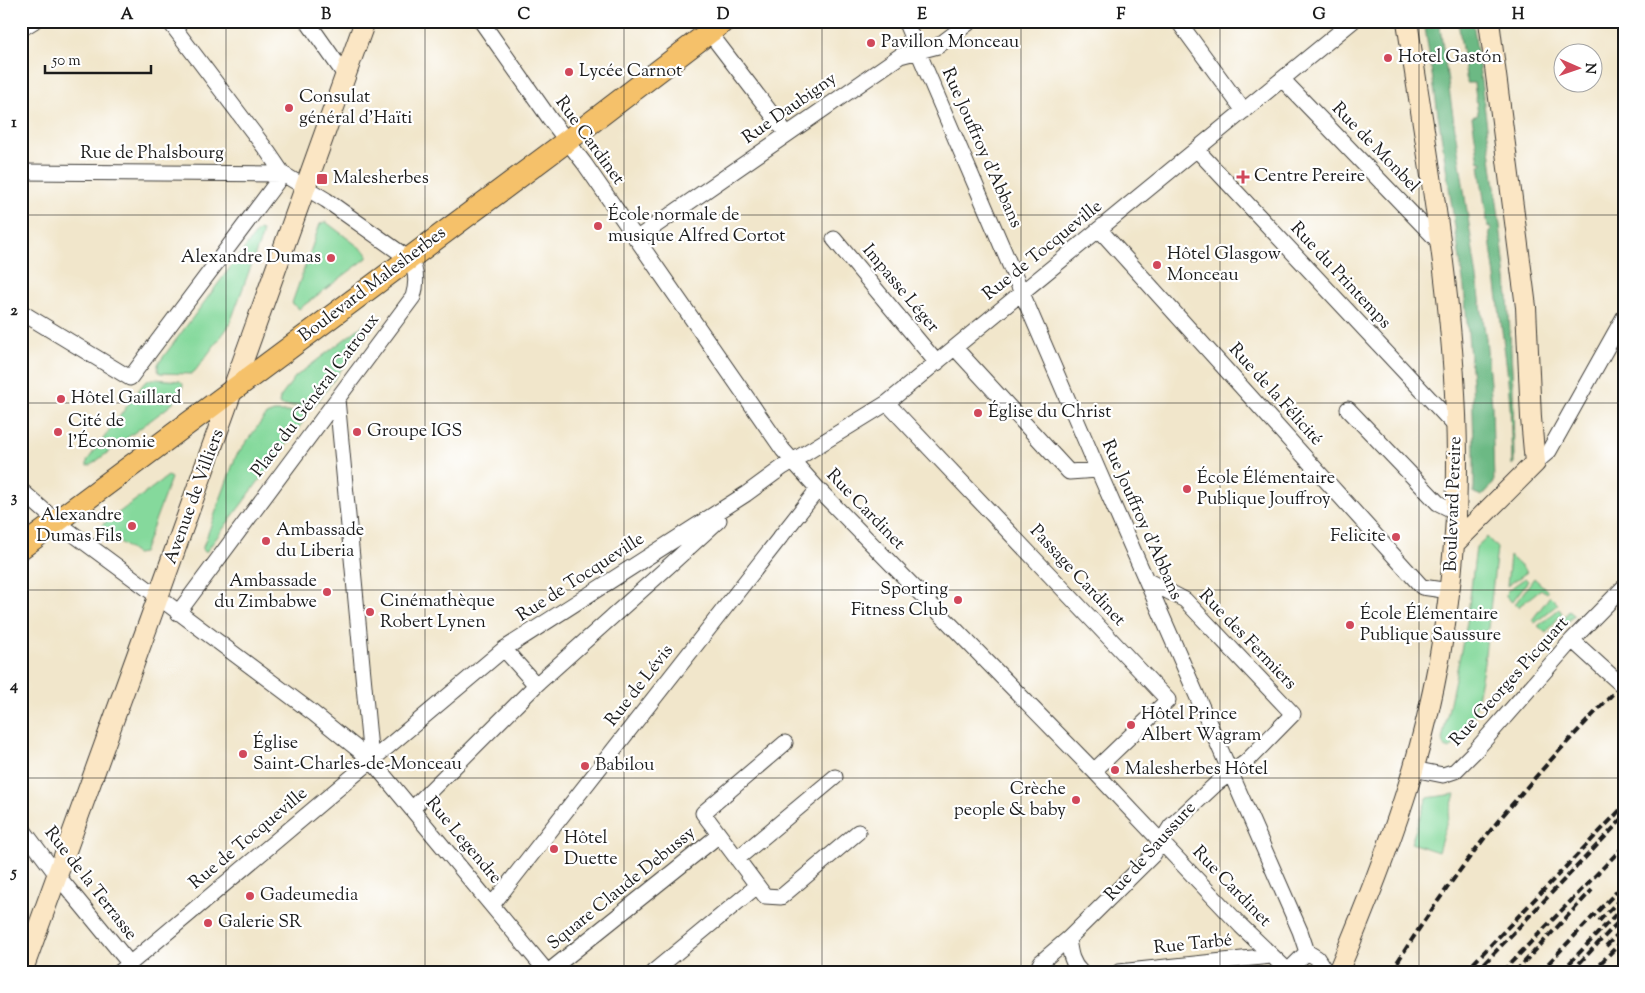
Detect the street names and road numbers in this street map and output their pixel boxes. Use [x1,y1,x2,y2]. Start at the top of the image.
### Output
street label: Rue Jouffroy d'Abbans [934,64,1028,232]
street label: Rue Daubigny [737,67,843,151]
street label: Rue Cardinet [548,91,630,191]
street label: Rue de Monbel [1325,97,1425,199]
street label: Rue de Phalsbourg [80,141,224,167]
street label: Rue de Tocqueville [978,195,1108,307]
street label: Rue du Printemps [1284,217,1396,335]
street label: Boulevard Malesherbes [294,221,452,349]
street label: Impasse Léger [855,239,945,339]
street label: Place du Général Catroux [246,309,386,483]
street label: Rue de la Félicité [1222,338,1328,452]
street label: Avenue de Villiers [158,426,232,568]
street label: Rue Jouffroy d'Abbans [1094,436,1188,604]
street label: Boulevard Pereire [1439,436,1469,572]
street label: Rue Cardinet [819,463,911,557]
street label: Passage Cardinet [1023,519,1131,633]
street label: Rue de Tocqueville [512,527,650,629]
street label: Rue des Fermiers [1192,584,1302,696]
street label: Rue Georges Picquart [1444,611,1576,753]
street label: Rue de Lévis [600,639,680,733]
street label: Rue de Tocqueville [184,782,314,896]
street label: Rue Legendre [419,792,507,890]
street label: Rue de Saussure [1099,796,1203,908]
street label: Square Claude Debussy [542,821,702,957]
street label: Rue de la Terrasse [37,822,143,946]
street label: Rue Cardinet [1185,840,1277,934]
street label: Rue Tarbé [1152,928,1234,962]

